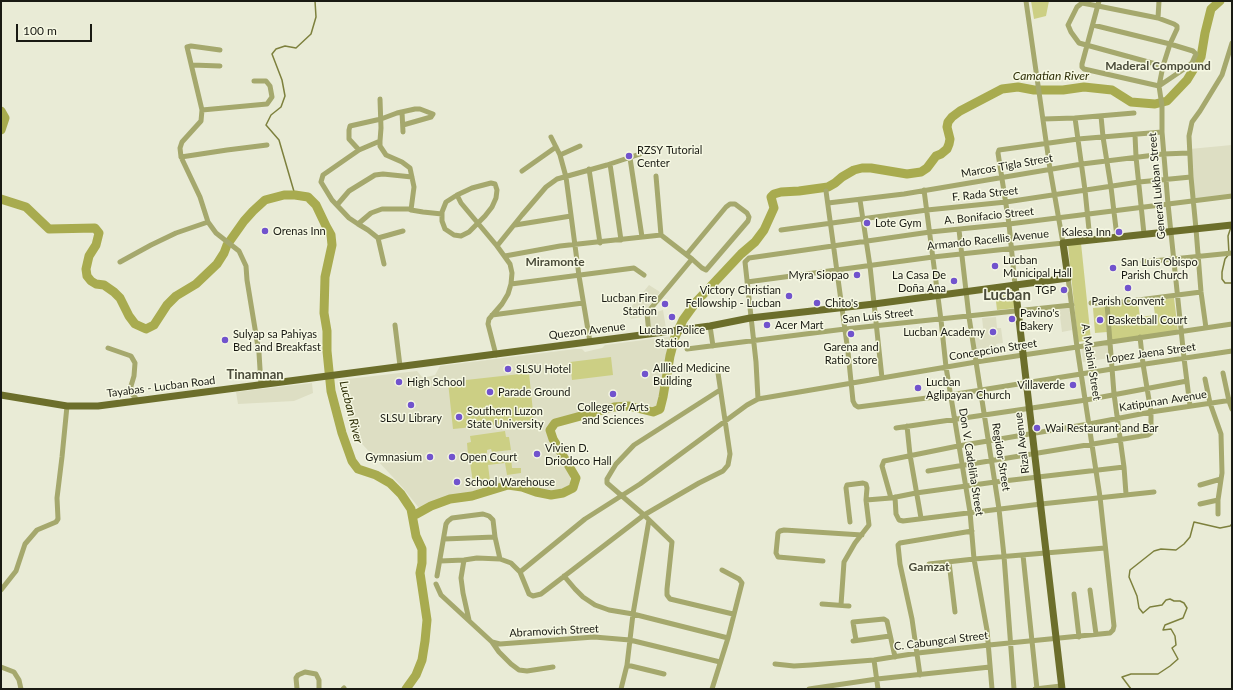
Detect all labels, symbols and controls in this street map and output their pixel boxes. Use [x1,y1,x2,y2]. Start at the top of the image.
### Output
scale bar [18,16,94,42]
text: 100 m [23,23,57,38]
district label: Maderal Compound [1105,59,1211,73]
water label: Camatian River [1013,69,1089,83]
street label: General Lukban Street [1146,132,1168,240]
place label: RZSY Tutorial Center [637,143,702,169]
marker: RZSY Tutorial Center [624,151,634,161]
street label: Marcos Tigla Street [960,151,1054,181]
street label: F. Rada Street [951,184,1019,204]
street label: A. Bonifacio Street [944,205,1034,227]
place label: Lote Gym [875,216,921,230]
marker: Lote Gym [862,218,872,228]
place label: Orenas Inn [273,224,326,238]
place label: Kalesa Inn [1062,225,1111,239]
marker: Orenas Inn [260,226,270,236]
street label: Armando Racellis Avenue [926,227,1050,253]
marker: Kalesa Inn [1114,227,1124,237]
place label: Lucban Municipal Hall [1003,253,1072,279]
district label: Miramonte [525,255,585,269]
place label: San Luis Obispo Parish Church [1121,255,1198,281]
marker: Lucban Municipal Hall [990,261,1000,271]
marker: San Luis Obispo Parish Church [1108,263,1118,273]
place label: Myra Siopao [788,268,849,282]
place label: La Casa De Doña Ana [892,268,946,294]
marker: Myra Siopao [852,270,862,280]
marker: La Casa De Doña Ana [949,276,959,286]
place label: Victory Christian Fellowship - Lucban [686,283,781,309]
place label: TGP [1035,283,1056,297]
marker: Parish Convent [1123,283,1133,293]
marker: TGP [1059,285,1069,295]
district label: Lucban [983,286,1031,304]
place label: Lucban Fire Station [601,291,657,317]
marker: Victory Christian Fellowship - Lucban [784,291,794,301]
place label: Parish Convent [1091,294,1165,308]
place label: Chito's [825,296,858,310]
marker: Chito's [812,298,822,308]
marker: Lucban Fire Station [660,299,670,309]
street label: San Luis Street [842,306,914,326]
place label: Pavino's Bakery [1020,306,1059,332]
marker: Lucban Police Station [667,312,677,322]
place label: Basketball Court [1108,313,1187,327]
marker: Pavino's Bakery [1007,314,1017,324]
marker: Basketball Court [1095,315,1105,325]
place label: Acer Mart [775,318,824,332]
street label: Quezon Avenue [548,320,626,342]
marker: Acer Mart [762,320,772,330]
place label: Lucban Police Station [639,323,705,349]
street label: A. Mabini Street [1078,323,1104,401]
place label: Lucban Academy [903,325,985,339]
place label: Sulyap sa Pahiyas Bed and Breakfast [233,327,321,353]
marker: Lucban Academy [988,327,998,337]
marker: Garena and Ratio store [846,329,856,339]
marker: Sulyap sa Pahiyas Bed and Breakfast [220,335,230,345]
street label: Concepcion Street [948,337,1038,363]
place label: Garena and Ratio store [823,340,879,366]
street label: Lopez Jaena Street [1105,340,1197,366]
place label: Alllied Medicine Building [653,361,730,387]
place label: SLSU Hotel [516,362,571,376]
marker: SLSU Hotel [503,364,513,374]
district label: Tinamnan [226,367,284,383]
marker: Alllied Medicine Building [640,369,650,379]
street label: Tayabas - Lucban Road [106,374,216,400]
place label: High School [407,375,465,389]
place label: Lucban Aglipayan Church [926,375,1011,401]
marker: High School [394,377,404,387]
place label: Villaverde [1017,378,1065,392]
water label: Lucban River [336,379,366,445]
marker: Villaverde [1068,380,1078,390]
marker: Lucban Aglipayan Church [913,383,923,393]
place label: Parade Ground [498,385,570,399]
marker: Parade Ground [485,387,495,397]
street label: Katipunan Avenue [1118,388,1208,414]
marker: College of Arts and Sciences [608,389,618,399]
marker: SLSU Library [406,400,416,410]
place label: College of Arts and Sciences [577,400,649,426]
place label: Southern Luzon State University [467,404,544,430]
street label: Don V. Cadeliña Street [956,407,986,517]
place label: SLSU Library [380,411,442,425]
marker: Southern Luzon State University [454,412,464,422]
street label: Rizal Avenue [1012,412,1032,474]
place label: Wai Restaurant and Bar [1045,421,1159,435]
street label: Regidor Street [989,422,1013,492]
marker: Wai Restaurant and Bar [1032,423,1042,433]
place label: Vivien D. Driodoco Hall [545,441,612,467]
marker: Vivien D. Driodoco Hall [532,449,542,459]
place label: Gymnasium [365,450,422,464]
place label: Open Court [460,450,517,464]
marker: Gymnasium [425,452,435,462]
marker: Open Court [447,452,457,462]
place label: School Warehouse [465,475,555,489]
marker: School Warehouse [452,477,462,487]
district label: Gamzat [909,560,949,574]
street label: Abramovich Street [509,622,599,640]
street label: C. Cabungcal Street [893,629,989,653]

